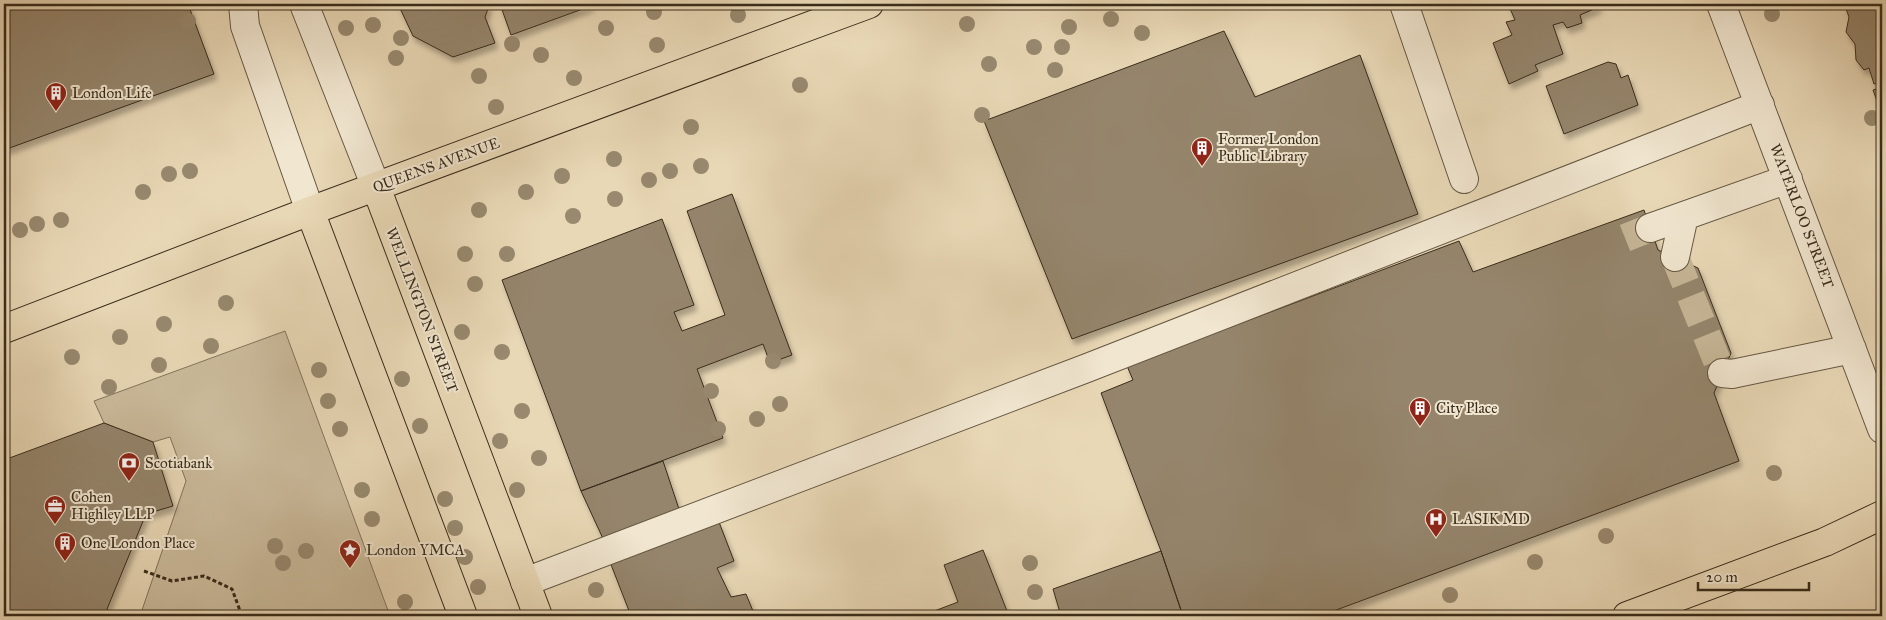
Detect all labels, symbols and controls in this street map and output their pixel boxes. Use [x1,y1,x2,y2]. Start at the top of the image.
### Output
building icon: London Life [44,81,68,112]
place label: London Life [72,84,152,102]
place label: Former London Public Library [1218,130,1319,165]
street label: QUEENS AVENUE [370,134,502,196]
building icon: Former London Public Library [1190,136,1214,167]
street label: WATERLOO STREET [1766,141,1838,291]
street label: WELLINGTON STREET [382,225,462,395]
building icon: City Place [1408,396,1432,427]
place label: City Place [1436,399,1497,417]
bank icon: Scotiabank [117,451,141,482]
place label: Scotiabank [145,454,212,472]
place label: Cohen Highley LLP [71,488,155,523]
office icon: Cohen Highley LLP [43,494,67,525]
hospital icon: LASIK MD [1424,507,1448,538]
place label: LASIK MD [1452,510,1530,528]
building icon: One London Place [53,531,77,562]
place label: One London Place [81,534,195,552]
place icon: London YMCA [338,538,362,569]
place label: London YMCA [366,541,465,559]
scale bar [1698,560,1810,592]
text: 20 m [1706,568,1738,586]

